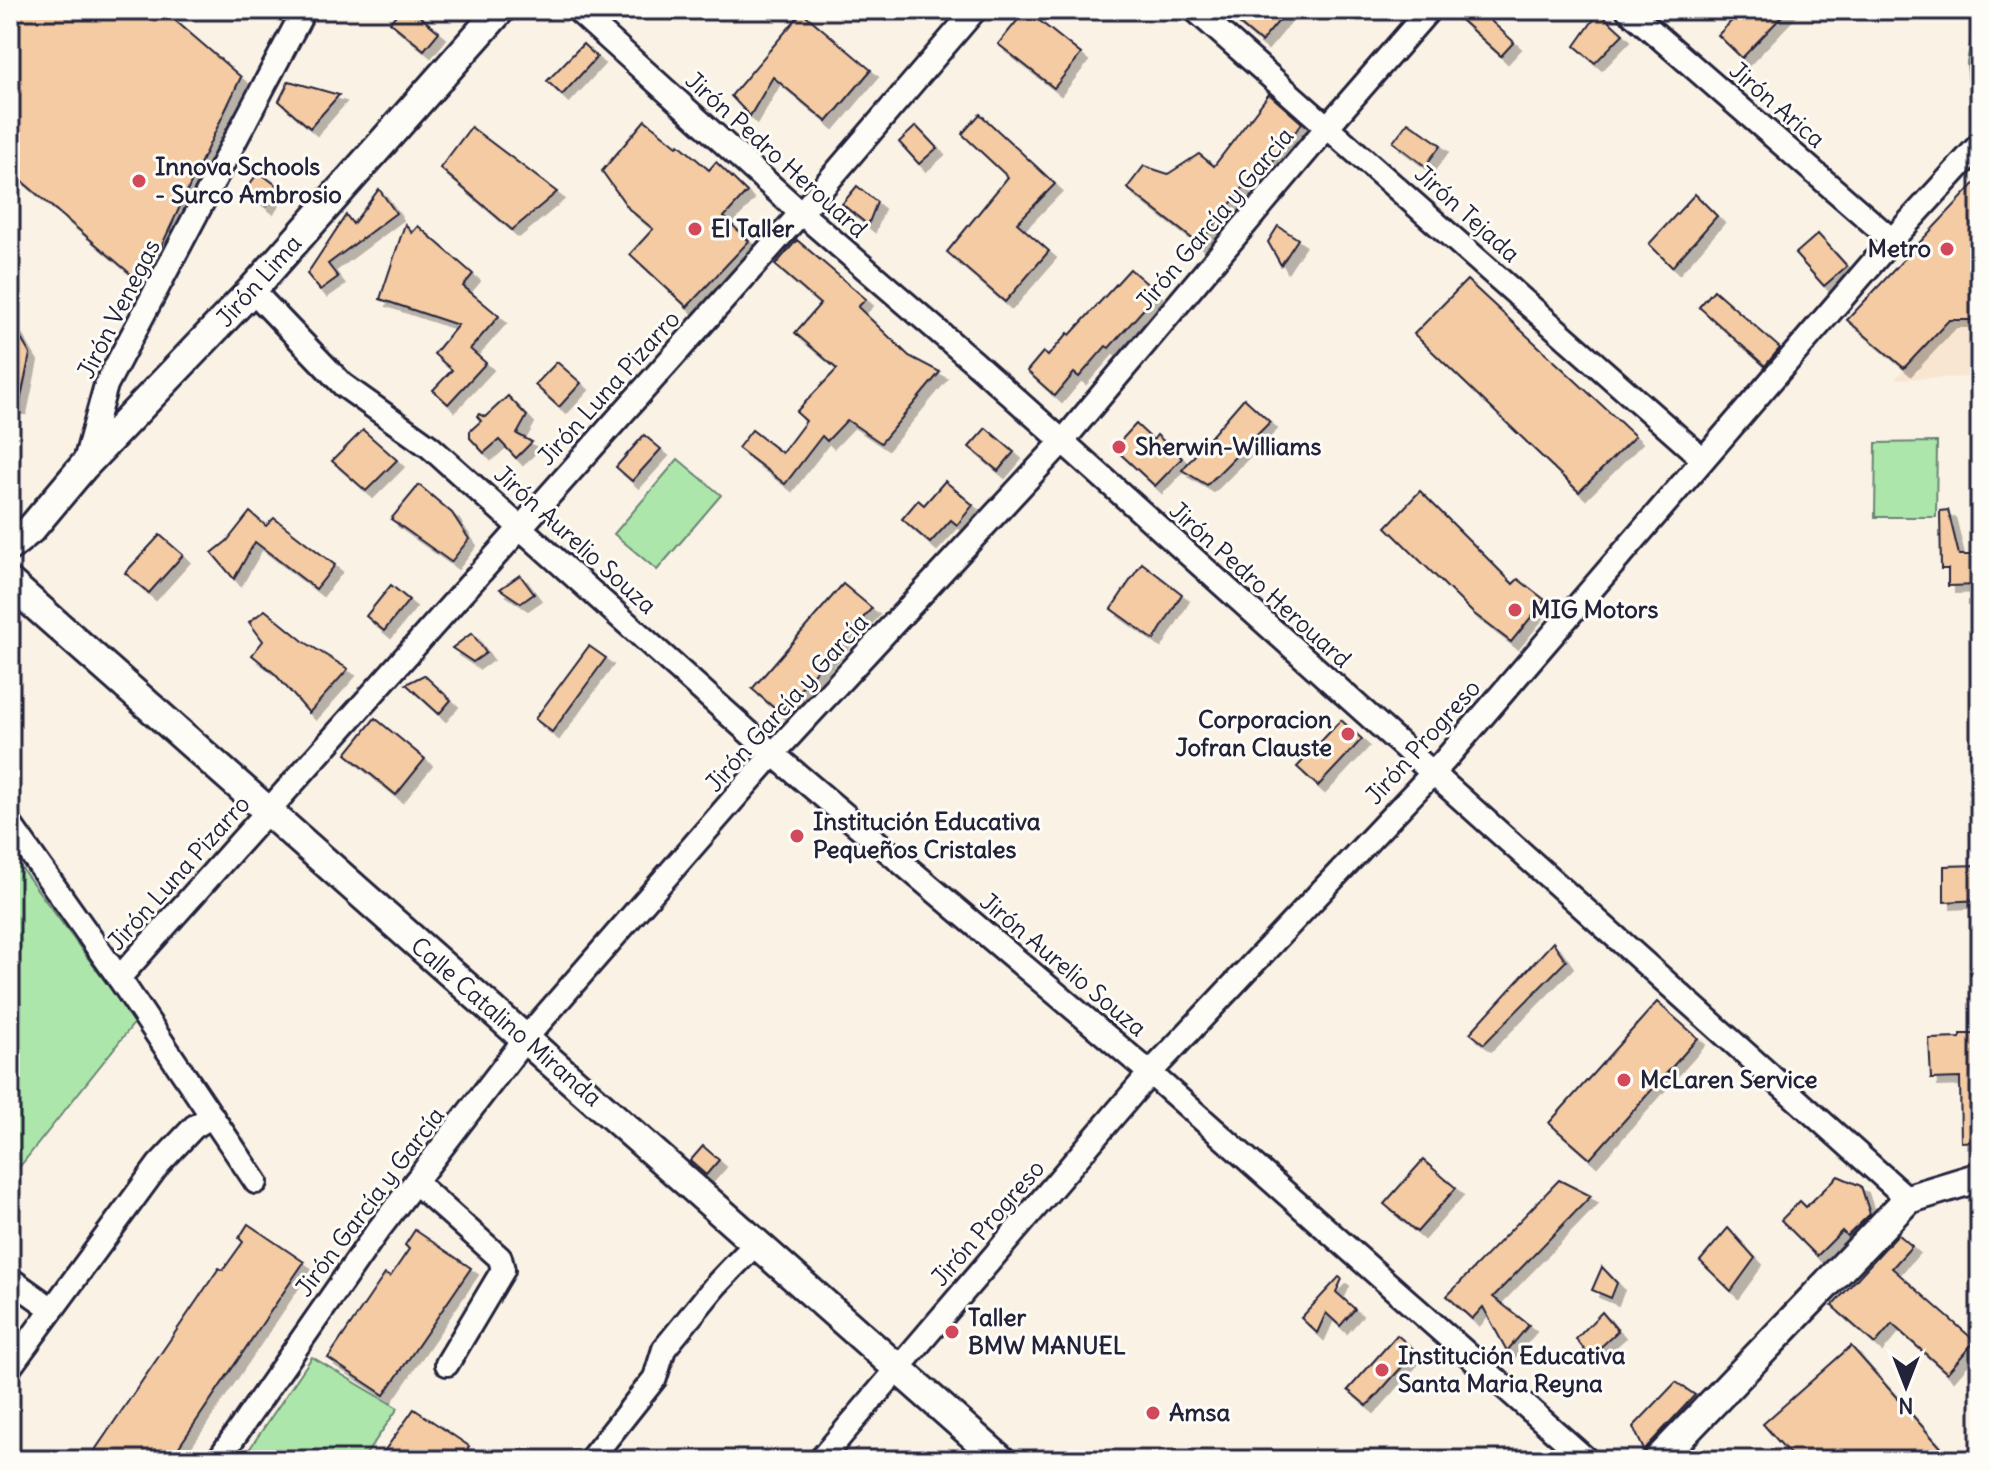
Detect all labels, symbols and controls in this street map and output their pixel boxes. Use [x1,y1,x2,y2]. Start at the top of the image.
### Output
street label: Jirón Arica [1724,55,1832,154]
street label: Jirón Pedro Herouard [680,65,874,244]
street label: Jirón García y García [1129,121,1299,316]
place label: Innova Schools - Surco Ambrosio [155,151,342,209]
street label: Jirón Tejada [1409,158,1526,268]
marker: Innova Schools - Surco Ambrosio [130,172,148,190]
place label: El Taller [711,213,795,243]
marker: El Taller [686,220,704,238]
street label: Jirón Lima [209,228,307,333]
place label: Metro [1868,233,1931,263]
street label: Jirón Venegas [70,234,166,383]
marker: Metro [1938,240,1956,258]
street label: Jirón Luna Pizarro [531,304,686,471]
place label: Sherwin-Williams [1135,431,1322,461]
marker: Sherwin-Williams [1110,438,1128,456]
street label: Jirón Aurelio Souza [488,459,663,620]
street label: Jirón Pedro Herouard [1164,495,1358,674]
place label: MIG Motors [1531,594,1659,624]
marker: MIG Motors [1506,601,1524,619]
street label: Jirón García y García [698,607,874,798]
street label: Jirón Progreso [1358,673,1486,810]
place label: Corporacion Jofran Clauste [1175,704,1332,762]
marker: Corporacion Jofran Clauste [1339,725,1357,743]
street label: Jirón Luna Pizarro [101,789,256,956]
place label: Institución Educativa Pequeños Cristales [813,806,1041,864]
marker: Institución Educativa Pequeños Cristales [788,827,806,845]
street label: Jirón Aurelio Souza [974,886,1153,1042]
street label: Calle Catalino Miranda [405,930,608,1112]
place label: McLaren Service [1640,1064,1818,1094]
marker: McLaren Service [1615,1071,1633,1089]
street label: Jirón García y García [288,1101,450,1302]
street label: Jirón Progreso [924,1153,1050,1292]
place label: Taller BMW MANUEL [968,1302,1126,1360]
marker: Taller BMW MANUEL [943,1323,961,1341]
place label: Institución Educativa Santa Maria Reyna [1398,1340,1626,1398]
north arrow [1866,1346,1946,1426]
marker: Institución Educativa Santa Maria Reyna [1373,1361,1391,1379]
text: N [1898,1392,1914,1420]
place label: Amsa [1169,1397,1230,1427]
marker: Amsa [1144,1404,1162,1422]

